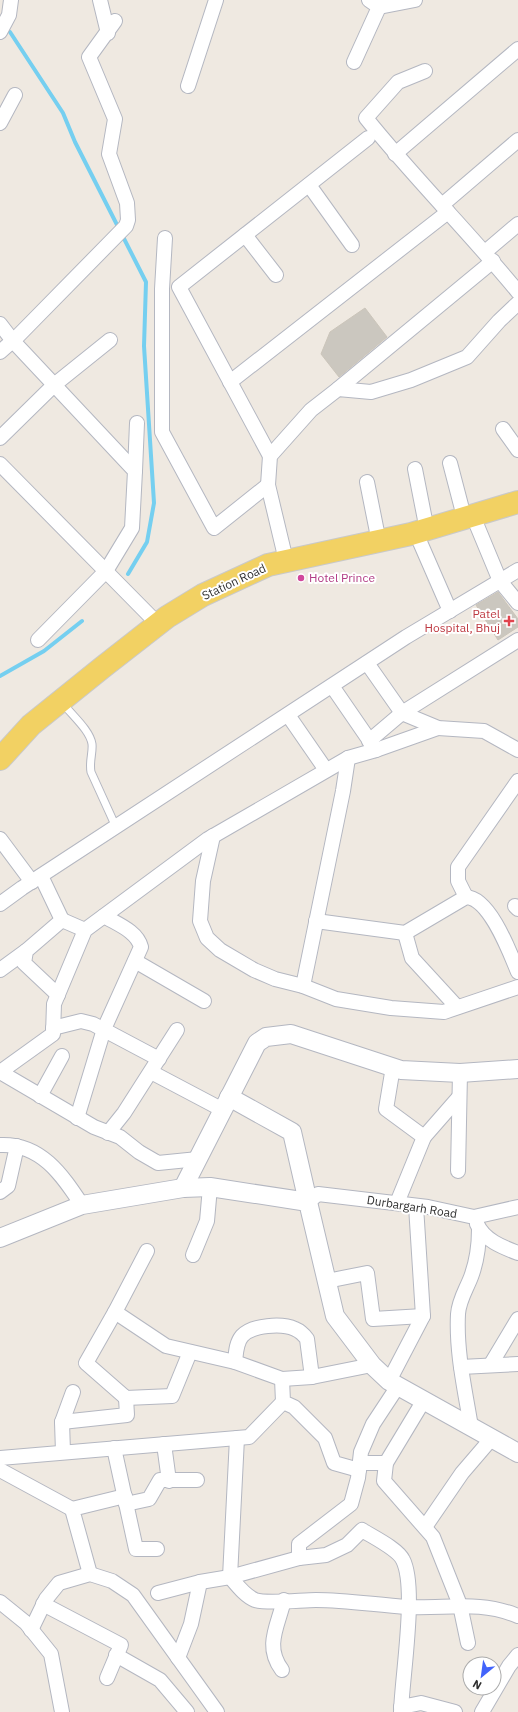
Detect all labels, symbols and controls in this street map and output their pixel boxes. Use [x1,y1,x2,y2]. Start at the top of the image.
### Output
street label: Station Road [199,560,268,603]
place label: Hotel Prince [309,570,375,585]
marker: Hotel Prince [296,573,306,583]
place label: Patel Hospital, Bhuj [424,606,500,635]
marker: Patel Hospital, Bhuj [503,615,515,627]
street label: Durbargarh Road [366,1192,458,1221]
north arrow [462,1656,502,1696]
text: N [470,1677,484,1693]

